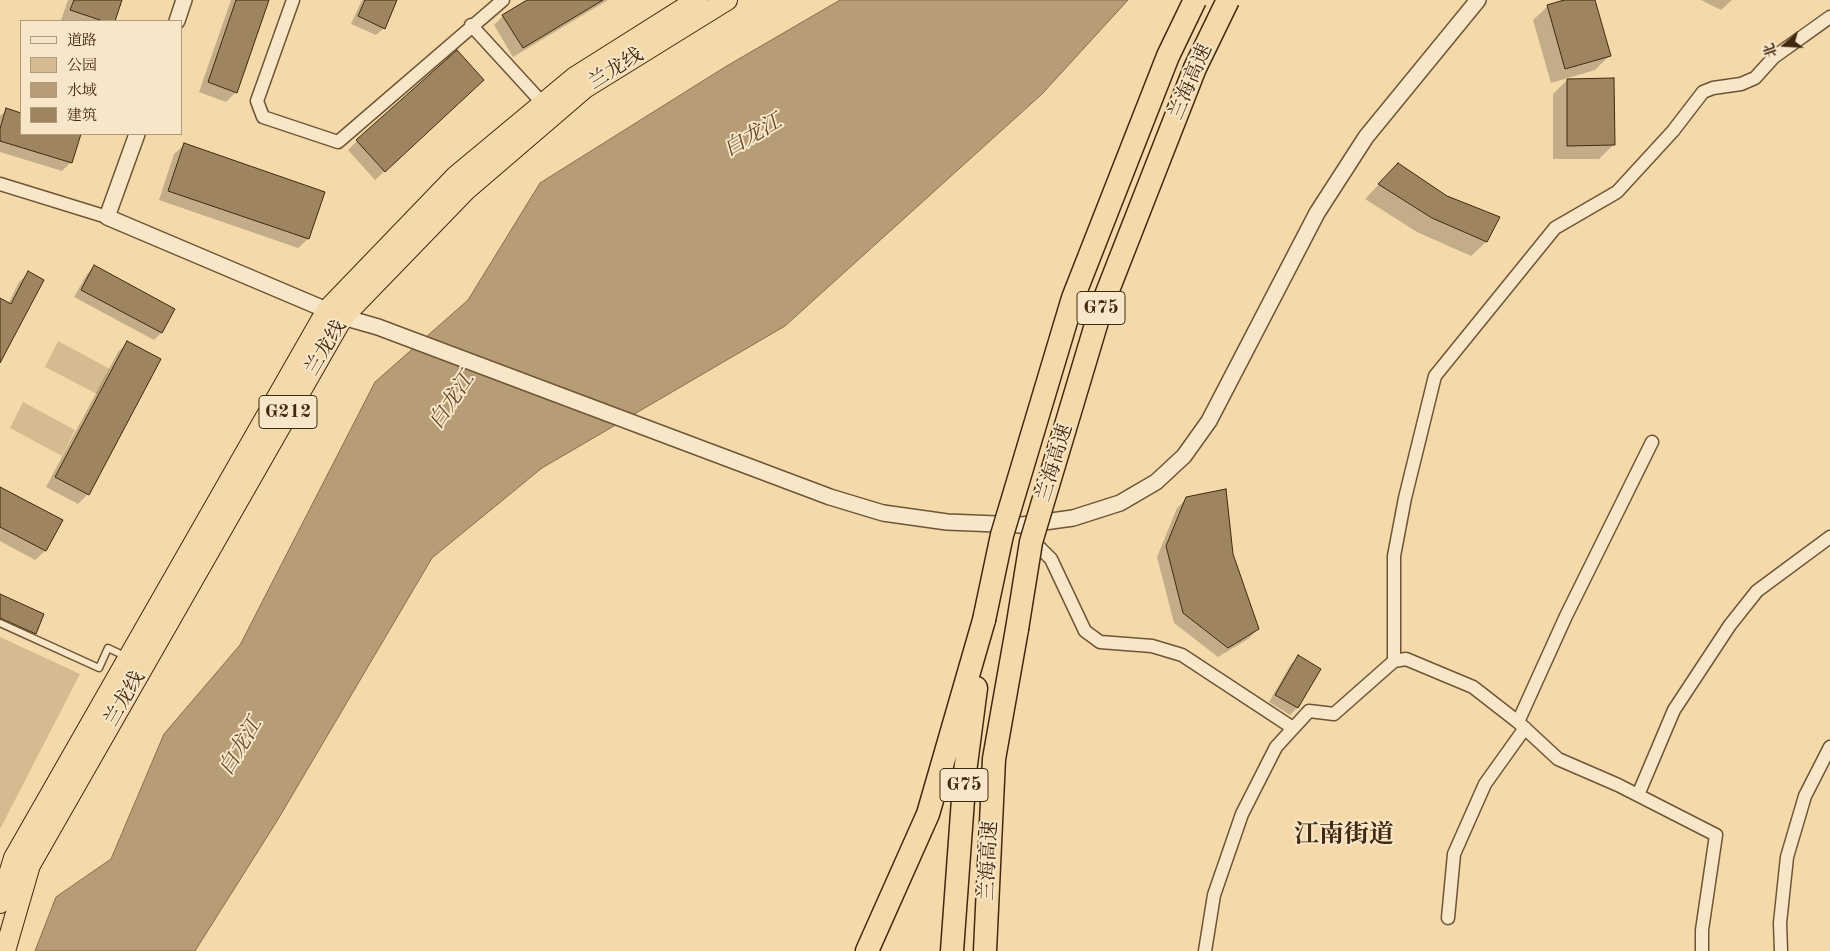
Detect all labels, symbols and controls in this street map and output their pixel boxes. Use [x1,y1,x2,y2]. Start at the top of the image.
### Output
legend [20,20,182,135]
north arrow [1760,20,1810,70]
text: 道路 [67,34,97,49]
street label: 兰海高速 [1164,40,1218,124]
text: 北 [1762,41,1780,59]
street label: 兰龙线 [584,43,648,95]
text: 公园 [67,59,97,74]
text: 水域 [67,84,97,99]
text: 建筑 [67,109,97,124]
water label: 白龙江 [719,109,787,163]
road number: G75 [1077,292,1125,324]
street label: 兰龙线 [300,316,352,380]
water label: 白龙江 [424,368,480,434]
road number: G212 [259,396,317,428]
street label: 兰海高速 [1032,421,1078,505]
street label: 兰龙线 [100,667,150,731]
water label: 白龙江 [214,714,268,780]
road number: G75 [940,768,988,802]
street label: 兰海高速 [975,820,1003,902]
district label: 江南街道 [1294,820,1394,850]

